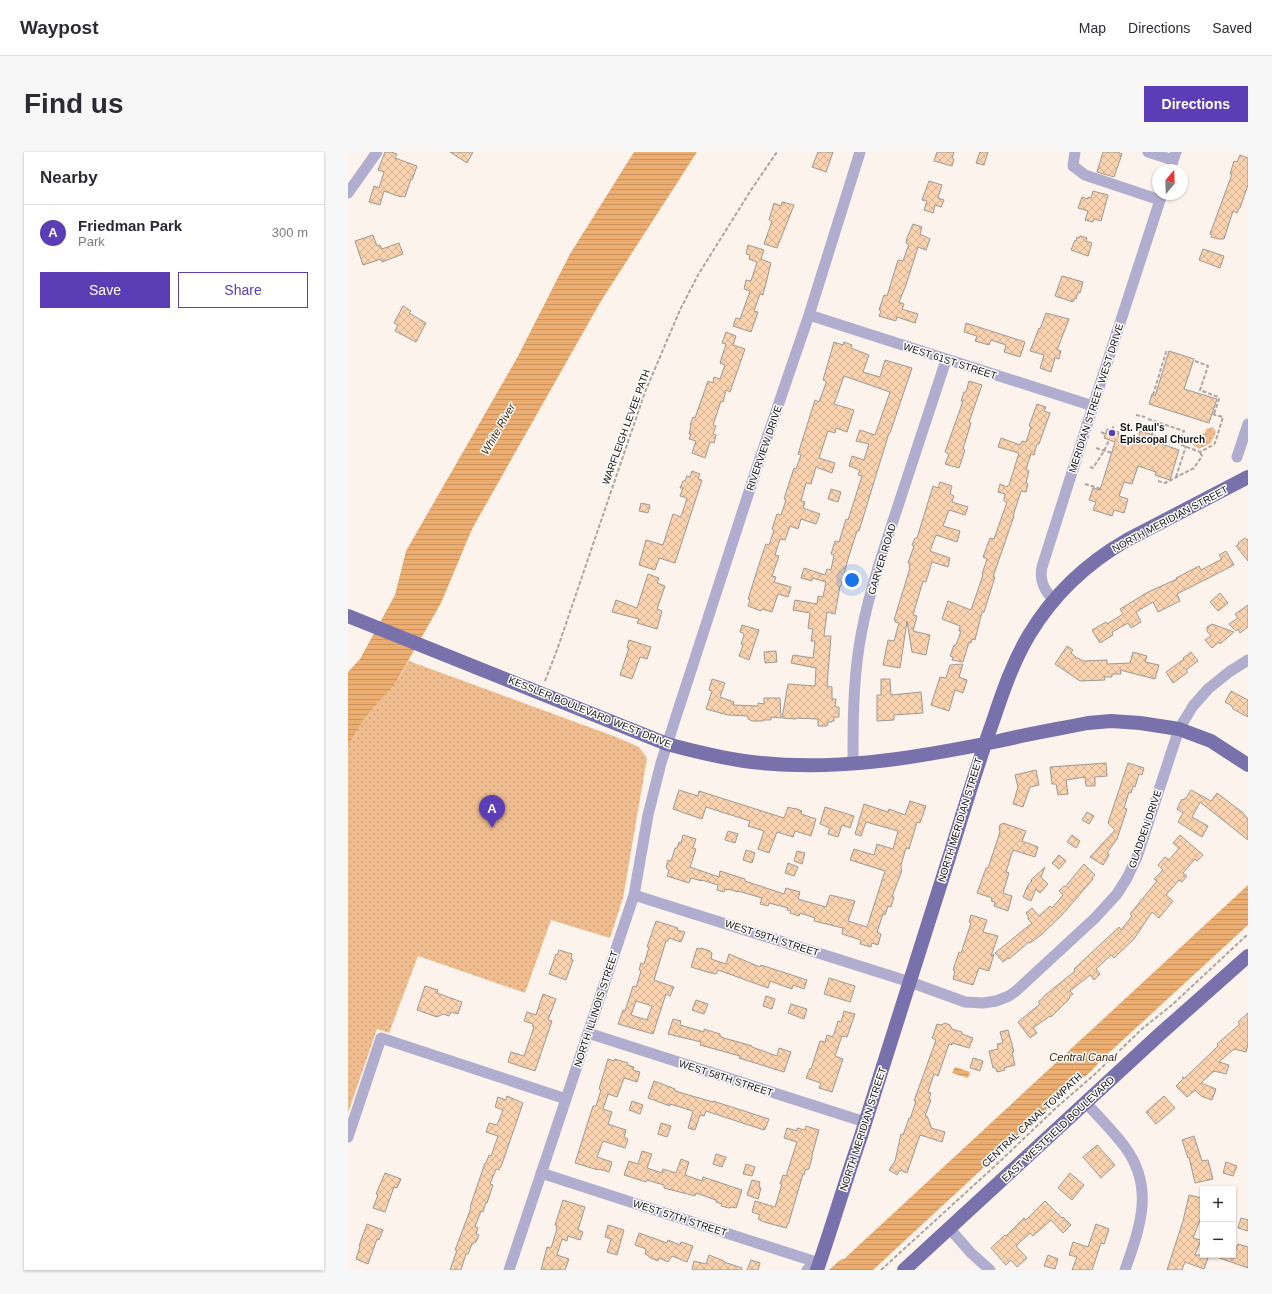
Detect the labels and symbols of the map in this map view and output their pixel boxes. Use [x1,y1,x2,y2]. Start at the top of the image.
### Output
north arrow [1152,164,1188,200]
street label: MERIDIAN STREET WEST DRIVE [1067,322,1125,474]
street label: WEST 61ST STREET [902,341,998,381]
street label: WARFLEIGH LEVEE PATH [600,368,652,486]
water label: White River [479,400,518,457]
street label: RIVERVIEW DRIVE [744,404,784,492]
place label: St. Paul's Episcopal Church [1120,422,1205,445]
marker: St. Paul's Episcopal Church [1107,428,1117,438]
street label: NORTH MERIDIAN STREET [1110,484,1230,554]
street label: GARVER ROAD [866,522,898,596]
your location [842,570,862,590]
street label: KESSLER BOULEVARD WEST DRIVE [507,674,673,750]
street label: NORTH MERIDIAN STREET [936,757,984,883]
street label: GLADDEN DRIVE [1127,788,1164,869]
pin: A [479,795,505,828]
street label: WEST 59TH STREET [724,918,820,958]
street label: NORTH ILLINOIS STREET [572,950,620,1068]
water label: Central Canal [1049,1051,1117,1063]
street label: WEST 58TH STREET [678,1058,774,1098]
street label: NORTH MERIDIAN STREET [838,1066,888,1192]
street label: CENTRAL CANAL TOWPATH [980,1071,1084,1169]
street label: EAST WESTFIELD BOULEVARD [1000,1074,1116,1184]
street label: WEST 57TH STREET [632,1198,728,1238]

